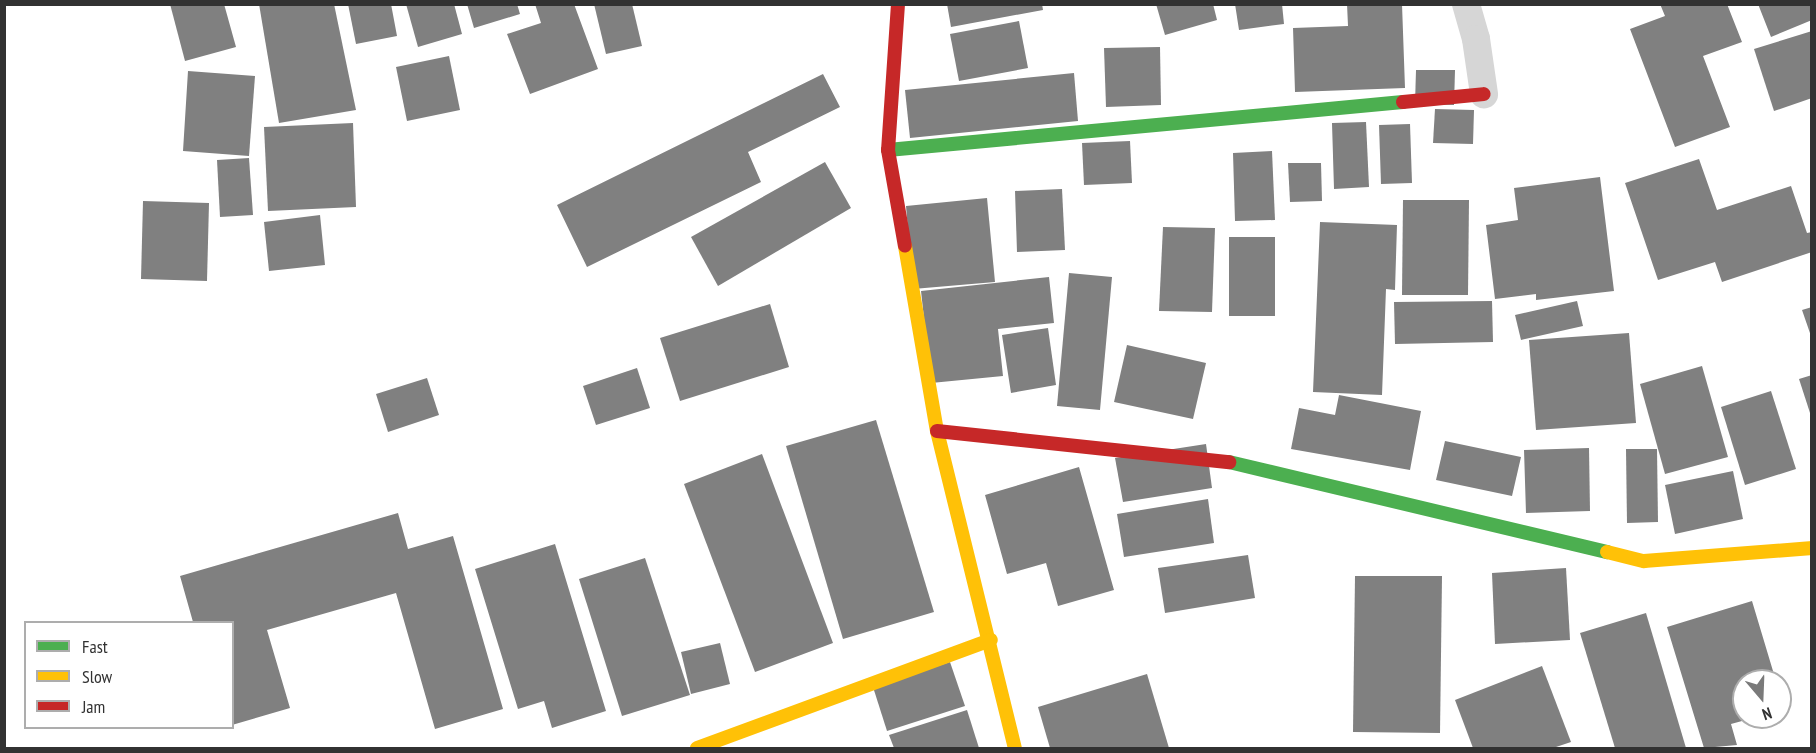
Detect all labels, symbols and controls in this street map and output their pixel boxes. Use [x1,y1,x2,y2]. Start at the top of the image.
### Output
legend [24,621,234,729]
text: Fast [82,635,108,658]
text: Slow [82,665,112,688]
north arrow [1732,669,1792,729]
text: Jam [82,695,105,718]
text: N [1760,703,1775,725]

